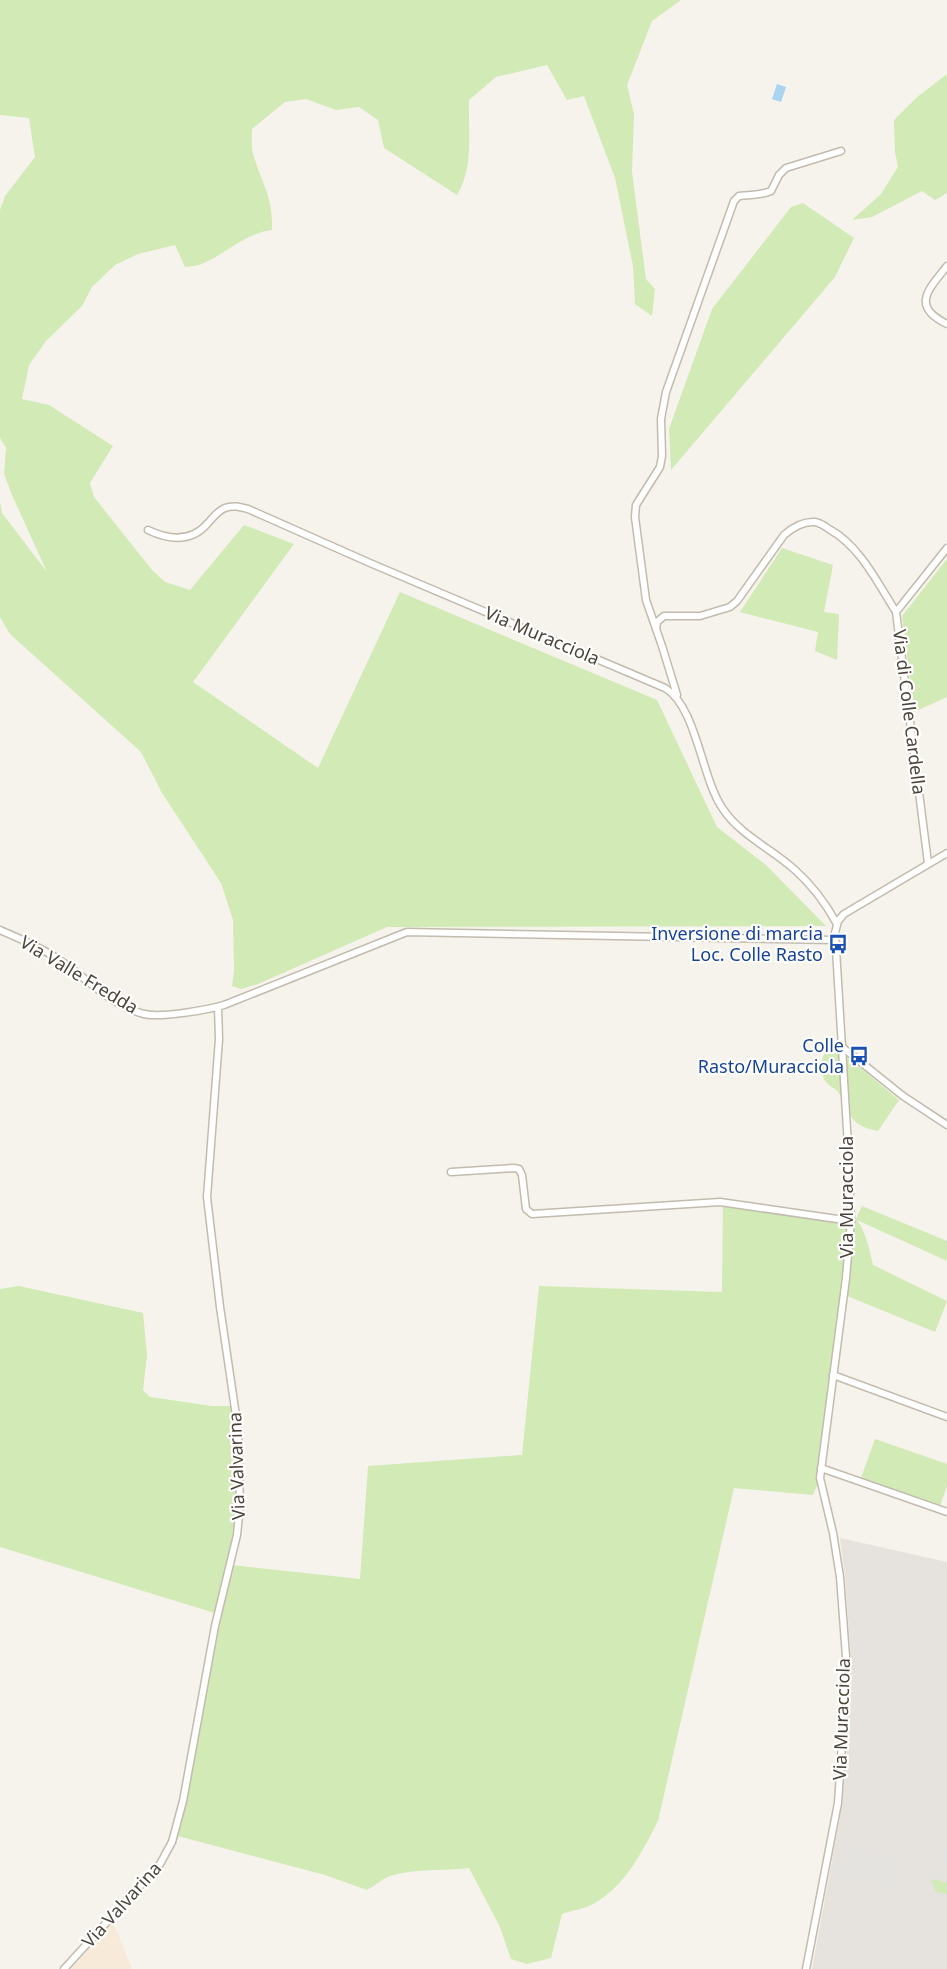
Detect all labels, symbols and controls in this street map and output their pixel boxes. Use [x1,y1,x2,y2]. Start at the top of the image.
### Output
street label: Via Muracciola [481,600,603,670]
street label: Via di Colle Cardella [888,628,932,796]
place label: Inversione di marcia Loc. Colle Rasto [651,921,823,966]
street label: Via Valle Fredda [16,929,143,1019]
bus stop icon: Inversione di marcia Loc. Colle Rasto [827,933,849,955]
place label: Colle Rasto/Muracciola [698,1033,844,1078]
bus stop icon: Colle Rasto/Muracciola [848,1045,870,1067]
street label: Via Muracciola [834,1136,858,1258]
street label: Via Valvarina [222,1412,250,1520]
street label: Via Muracciola [827,1657,855,1781]
street label: Via Valvarina [76,1856,166,1952]

